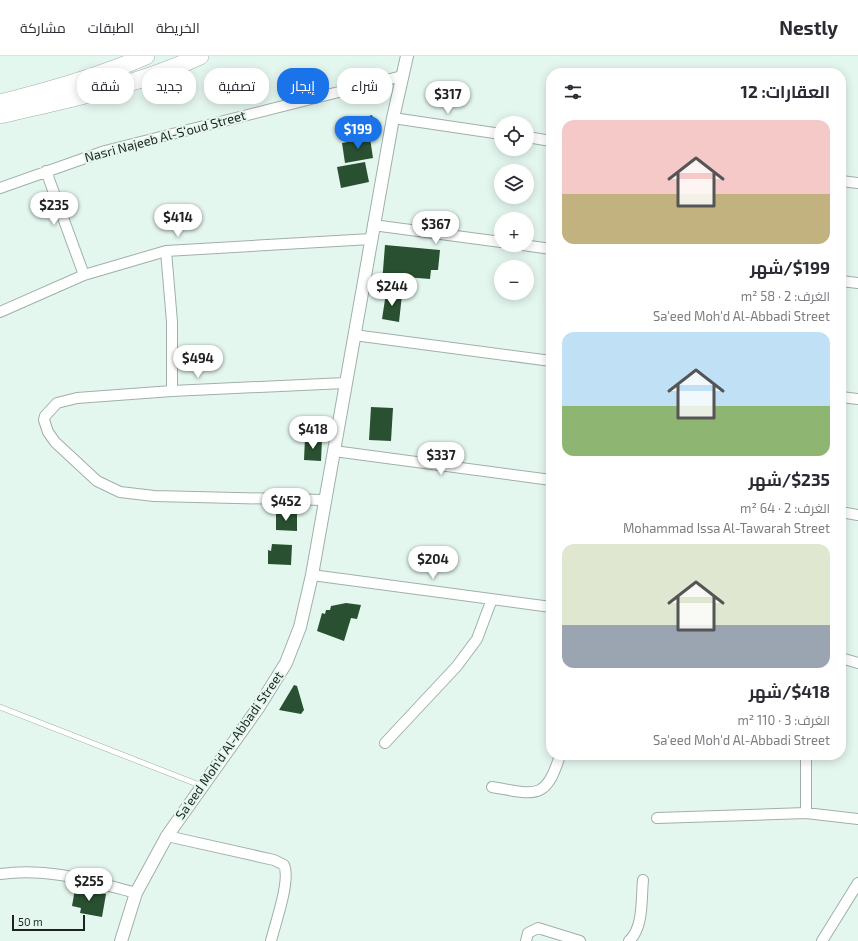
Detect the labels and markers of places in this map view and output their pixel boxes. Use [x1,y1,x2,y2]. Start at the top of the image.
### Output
pin: $317 [424,81,472,115]
pin: $199 [334,116,382,150]
pin: $235 [30,192,78,226]
pin: $414 [154,204,202,238]
pin: $367 [412,211,460,245]
pin: $244 [368,273,416,307]
pin: $494 [174,345,222,379]
pin: $418 [289,416,337,450]
pin: $337 [417,442,465,476]
pin: $452 [262,488,310,522]
pin: $204 [409,546,457,580]
pin: $255 [65,868,113,902]

